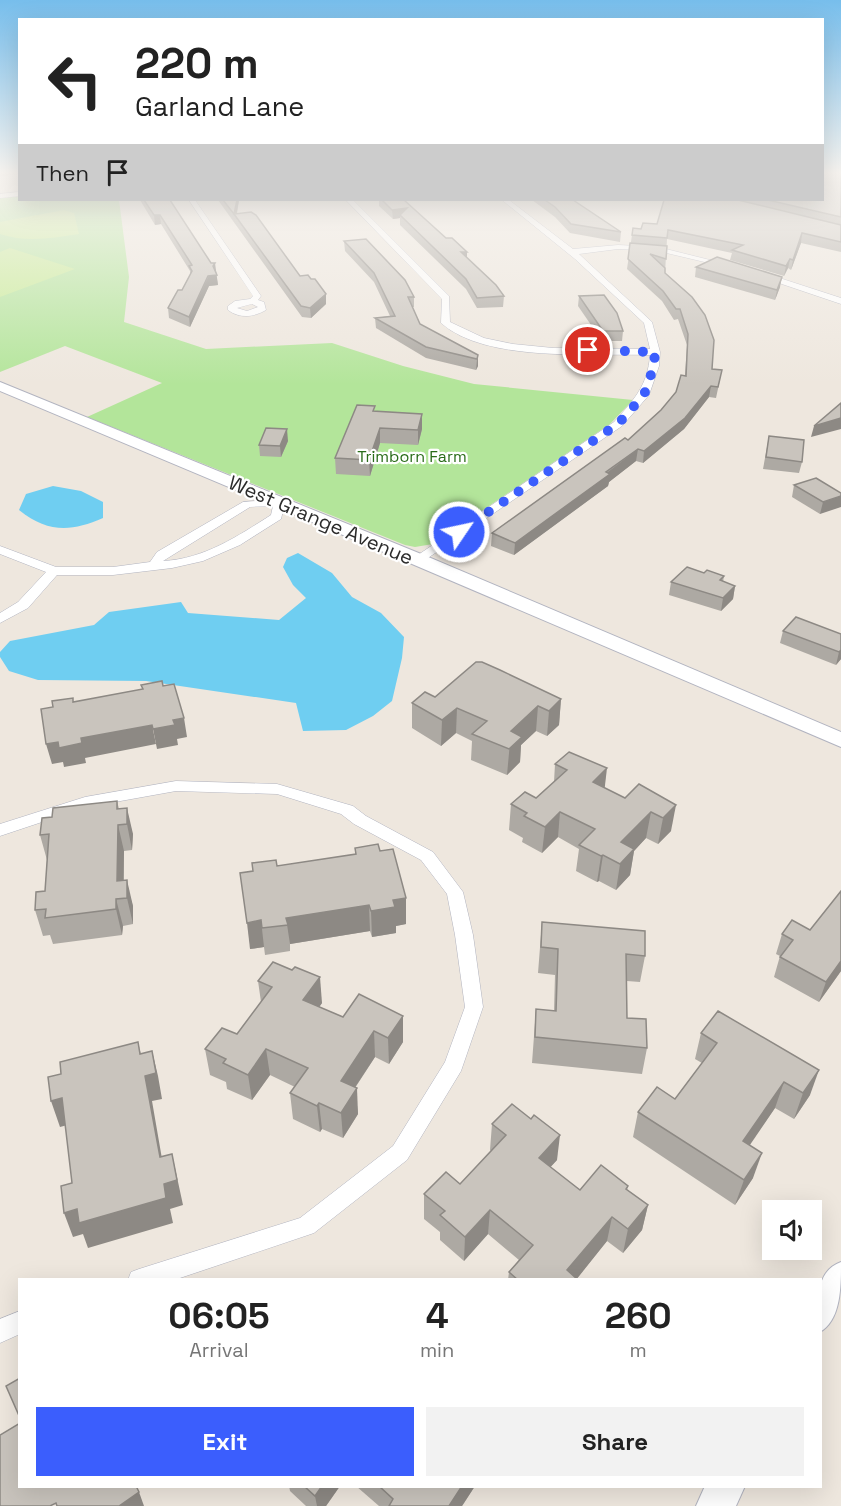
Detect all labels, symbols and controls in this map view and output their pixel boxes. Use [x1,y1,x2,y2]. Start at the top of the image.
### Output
text: 220 m [135,37,259,90]
icon: left [36,42,114,120]
text: Garland Lane [135,89,304,124]
icon: arrive [101,156,134,189]
text: Then [36,159,89,187]
pin [562,324,613,375]
icon: arrive [571,333,604,366]
park label: Trimborn Farm [357,446,467,467]
street label: West Grange Avenue [225,469,417,571]
position arrow [427,500,491,564]
map controls [762,1200,822,1260]
button: sound [762,1200,822,1260]
text: 06:05 [168,1293,270,1339]
text: 4 [426,1293,449,1339]
text: 260 [605,1293,672,1339]
text: Arrival [189,1337,249,1363]
text: min [420,1337,454,1363]
text: m [630,1337,647,1363]
button: Exit [36,1407,414,1476]
button: Share [426,1407,804,1476]

